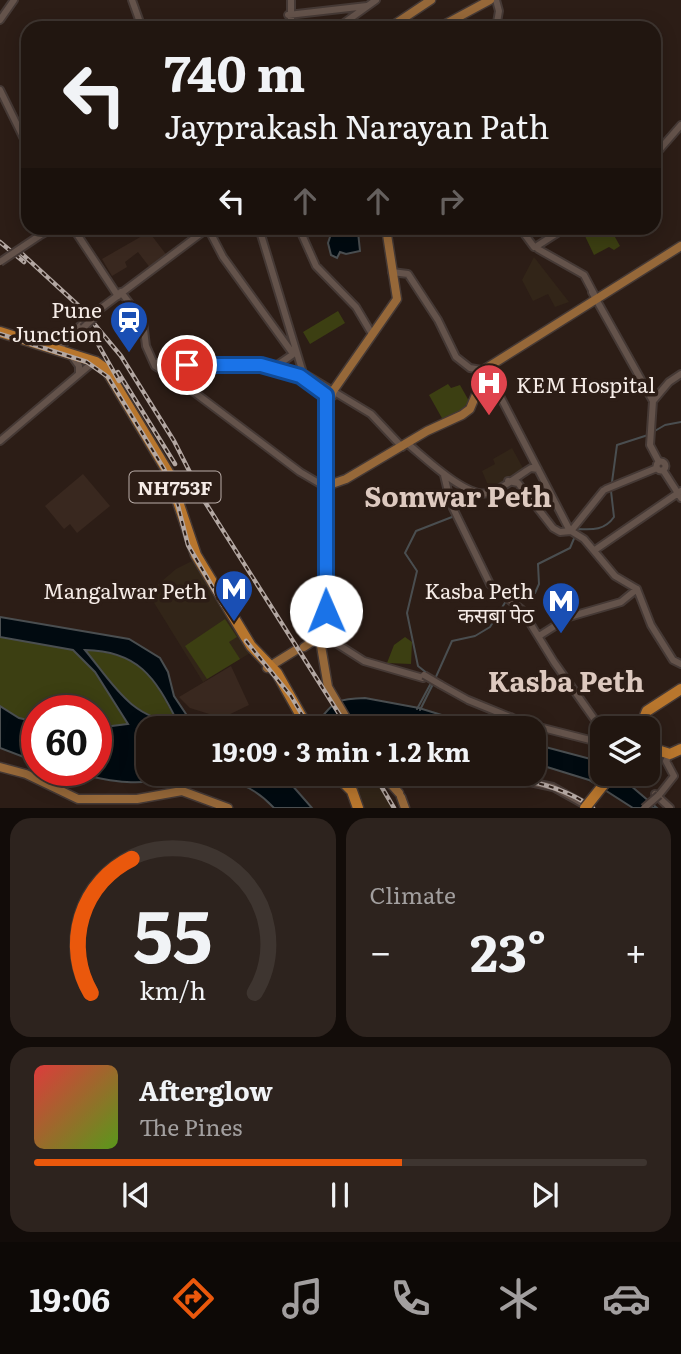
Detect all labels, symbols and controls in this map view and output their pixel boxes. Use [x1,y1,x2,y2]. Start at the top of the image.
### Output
text: 740 m [164,34,305,107]
icon: left [49,49,140,140]
text: Jayprakash Narayan Path [164,101,550,149]
icon: left [213,182,251,220]
icon: ahead [286,182,324,220]
icon: ahead [359,182,397,220]
icon: right [432,182,470,220]
place label: Pune Junction [12,293,102,348]
station icon: Pune Junction [108,299,150,354]
pin [157,335,217,395]
icon: arrive [168,346,206,384]
hospital icon: KEM Hospital [468,362,510,417]
place label: KEM Hospital [516,368,655,399]
road number: NH753F [130,472,220,502]
district label: Somwar Peth [364,474,552,516]
metro station icon: Mangalwar Peth [213,568,255,623]
place label: Mangalwar Peth [43,574,207,605]
position arrow [289,574,363,648]
place label: Kasba Peth कसबा पेठ [424,574,535,629]
metro station icon: Kasba Peth कसबा पेठ [540,580,582,635]
district label: Kasba Peth [488,659,644,701]
speed limit sign: 60 [21,695,112,786]
map controls [590,716,660,786]
button: layers [590,716,660,786]
text: 19:09 · 3 min · 1.2 km [212,731,470,770]
text: Climate [370,877,456,911]
text: 55 [133,878,212,986]
text: 23° [470,911,546,988]
text: − [370,921,392,978]
text: + [625,921,647,978]
text: km/h [139,971,206,1008]
text: Afterglow [139,1070,273,1109]
text: The Pines [139,1109,242,1143]
icon: previous [117,1176,155,1214]
icon: pause [321,1176,359,1214]
icon: next [526,1176,564,1214]
text: 19:06 [30,1274,110,1322]
icon: directions [169,1274,218,1323]
icon: music [278,1274,327,1323]
icon: phone [386,1274,435,1323]
icon: climate [494,1274,543,1323]
icon: car [602,1274,651,1323]

